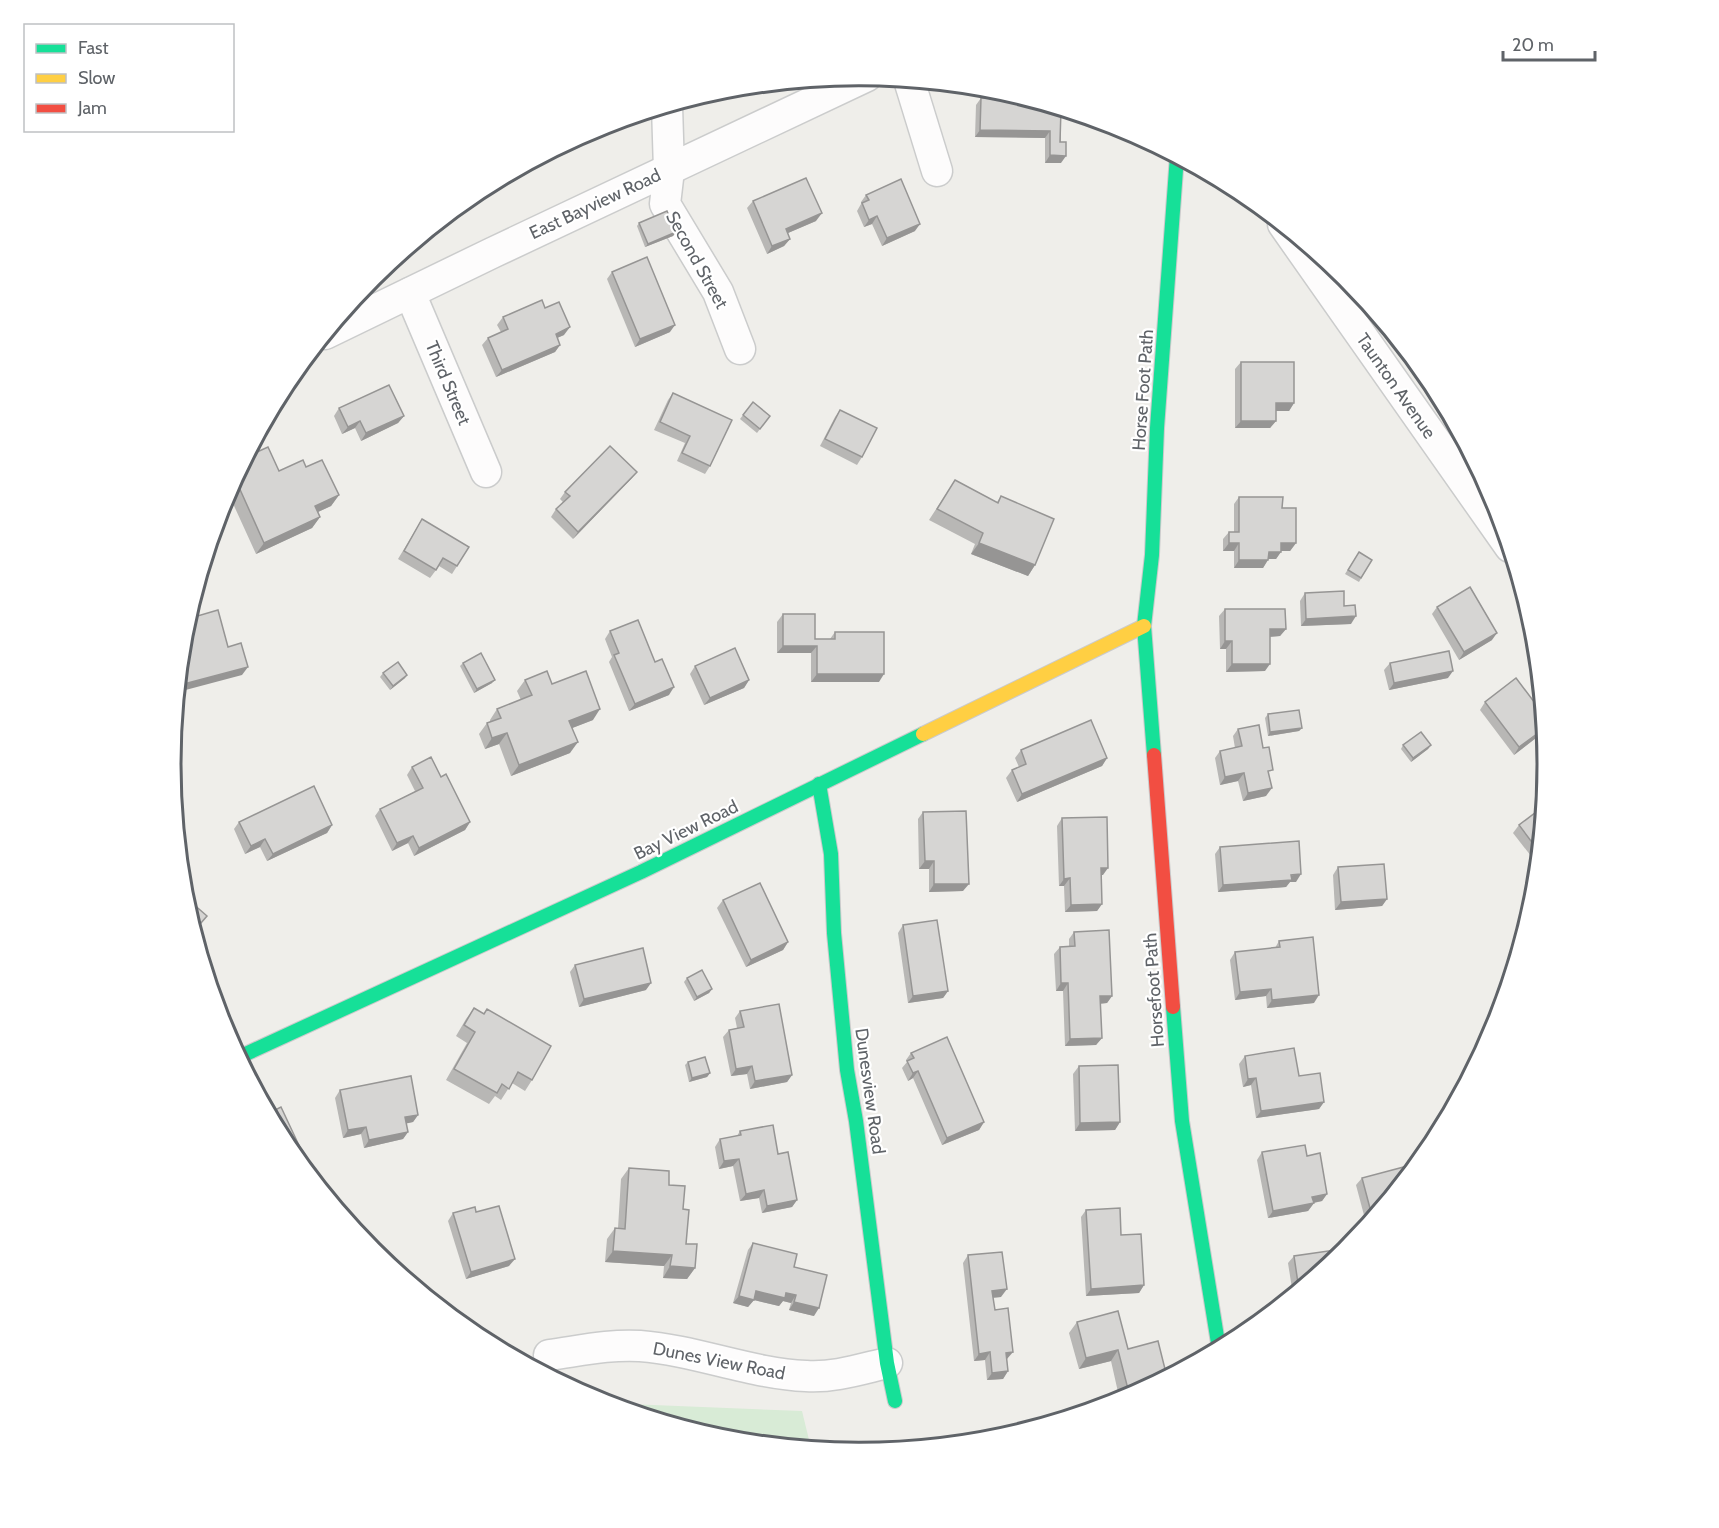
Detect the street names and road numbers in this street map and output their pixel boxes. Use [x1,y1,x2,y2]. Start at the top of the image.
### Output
street label: East Bayview Road [526,164,664,244]
street label: Second Street [661,207,733,313]
street label: Horse Foot Path [1128,329,1158,451]
street label: Taunton Avenue [1352,329,1440,443]
street label: Third Street [421,338,475,428]
street label: Bay View Road [630,795,742,865]
street label: Horsefoot Path [1139,932,1169,1048]
street label: Dunesview Road [850,1027,890,1155]
street label: Dunes View Road [651,1337,787,1385]

